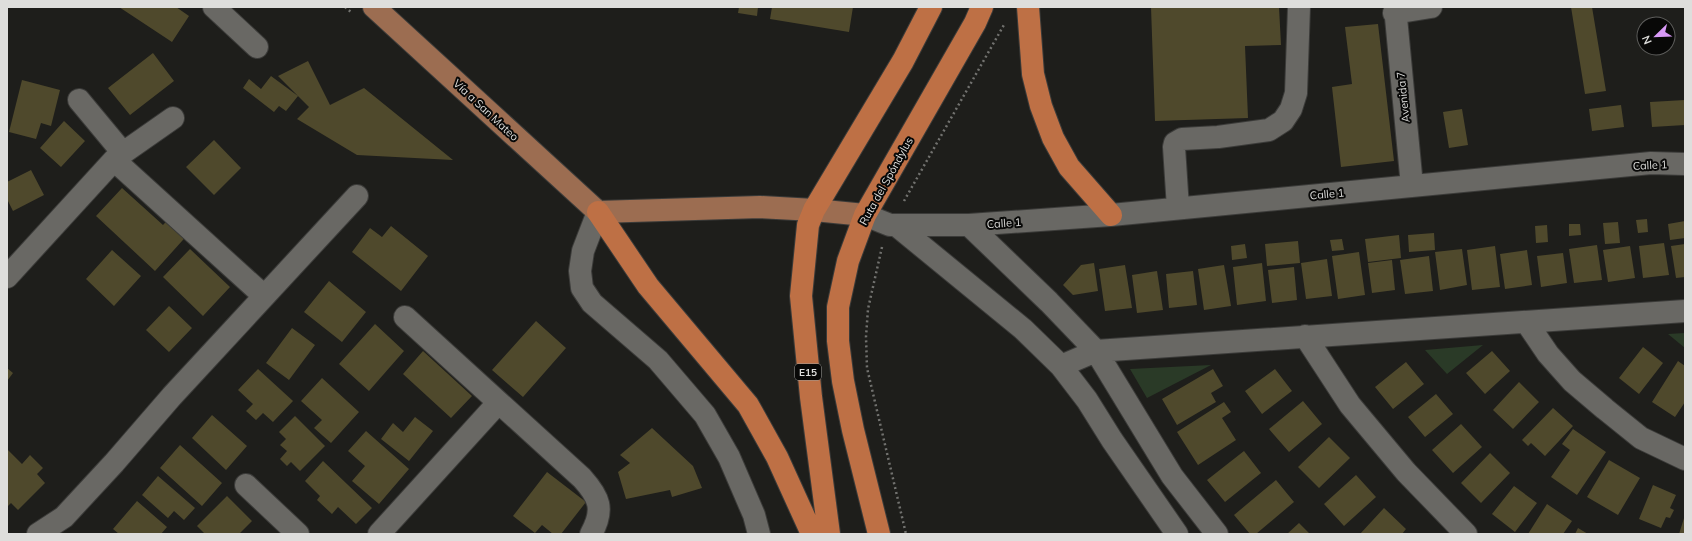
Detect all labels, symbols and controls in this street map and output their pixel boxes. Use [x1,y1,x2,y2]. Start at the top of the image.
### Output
north arrow [1636,16,1676,56]
text: N [1639,33,1655,46]
street label: Avenida 7 [1393,71,1413,123]
street label: Vía a San Mateo [450,76,522,144]
street label: Ruta del Spóndylus [856,135,916,227]
street label: Calle 1 [1632,157,1668,173]
street label: Calle 1 [1309,186,1345,202]
street label: Calle 1 [986,215,1022,231]
road number: E15 [795,364,821,380]

